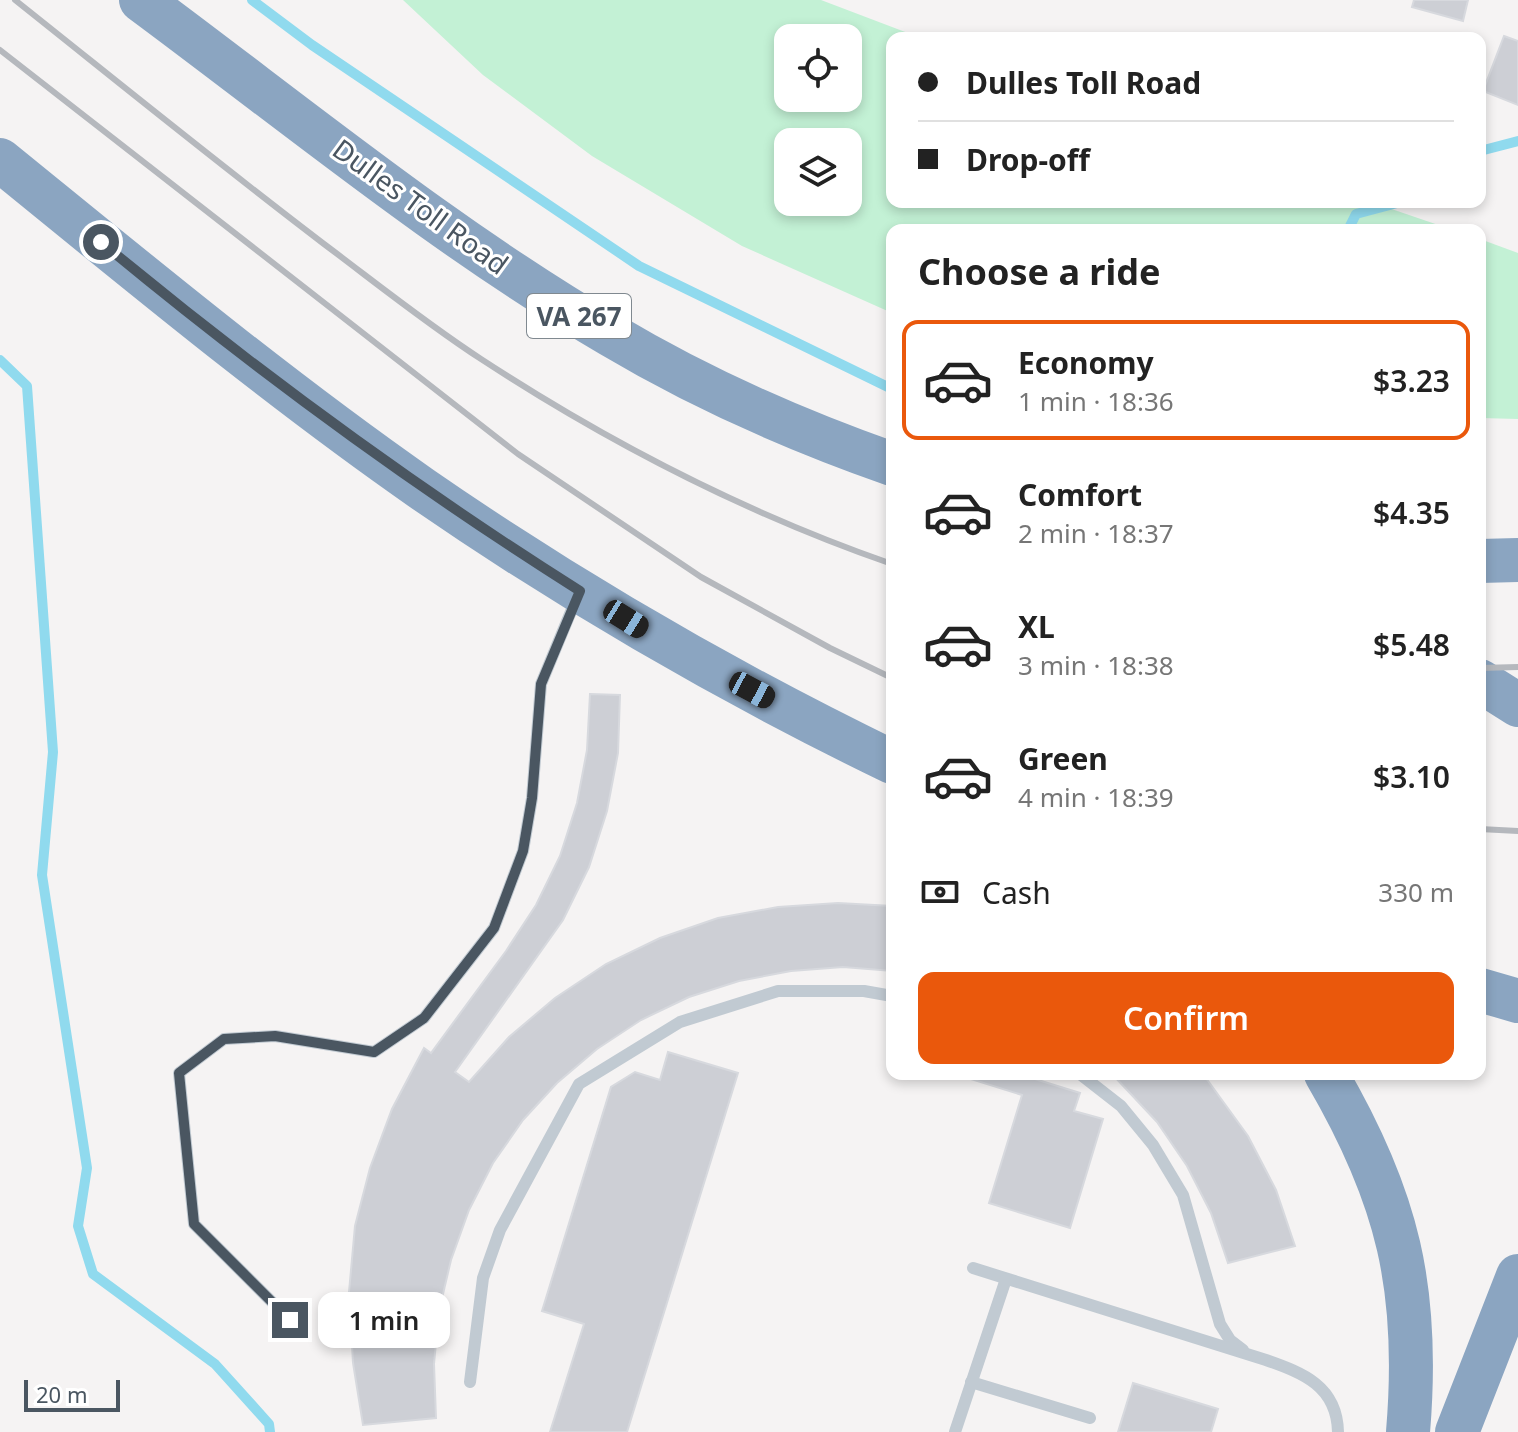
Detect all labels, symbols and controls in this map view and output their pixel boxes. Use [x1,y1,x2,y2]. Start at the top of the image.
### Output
map controls [774,24,862,216]
button: locate [774,24,862,112]
text: Dulles Toll Road [966,62,1201,103]
button: layers [774,128,862,216]
street label: Dulles Toll Road [326,129,516,283]
text: Drop-off [966,139,1090,180]
route start [83,224,119,260]
text: Choose a ride [918,247,1160,296]
road number: VA 267 [527,294,631,338]
text: Economy [1018,342,1154,383]
icon: car [922,344,994,416]
text: $3.23 [1373,360,1450,401]
text: 1 min · 18:36 [1018,383,1174,419]
text: Comfort [1018,474,1142,515]
icon: car [922,476,994,548]
text: $4.35 [1373,492,1450,533]
text: 2 min · 18:37 [1018,515,1174,551]
car [599,596,653,642]
text: XL [1018,606,1055,647]
icon: car [922,608,994,680]
text: $5.48 [1373,624,1450,665]
text: 3 min · 18:38 [1018,647,1174,683]
car [725,668,779,712]
text: Green [1018,738,1108,779]
icon: car [922,740,994,812]
text: $3.10 [1373,756,1450,797]
text: 4 min · 18:39 [1018,779,1174,815]
icon: cash [918,870,962,914]
text: Cash [982,872,1051,913]
text: 330 m [1378,874,1454,910]
button: Confirm [918,972,1454,1064]
callout: 1 min [318,1292,450,1348]
route end [272,1302,308,1338]
text: 1 min [349,1302,419,1338]
scale bar [24,1376,120,1412]
text: 20 m [36,1379,87,1409]

